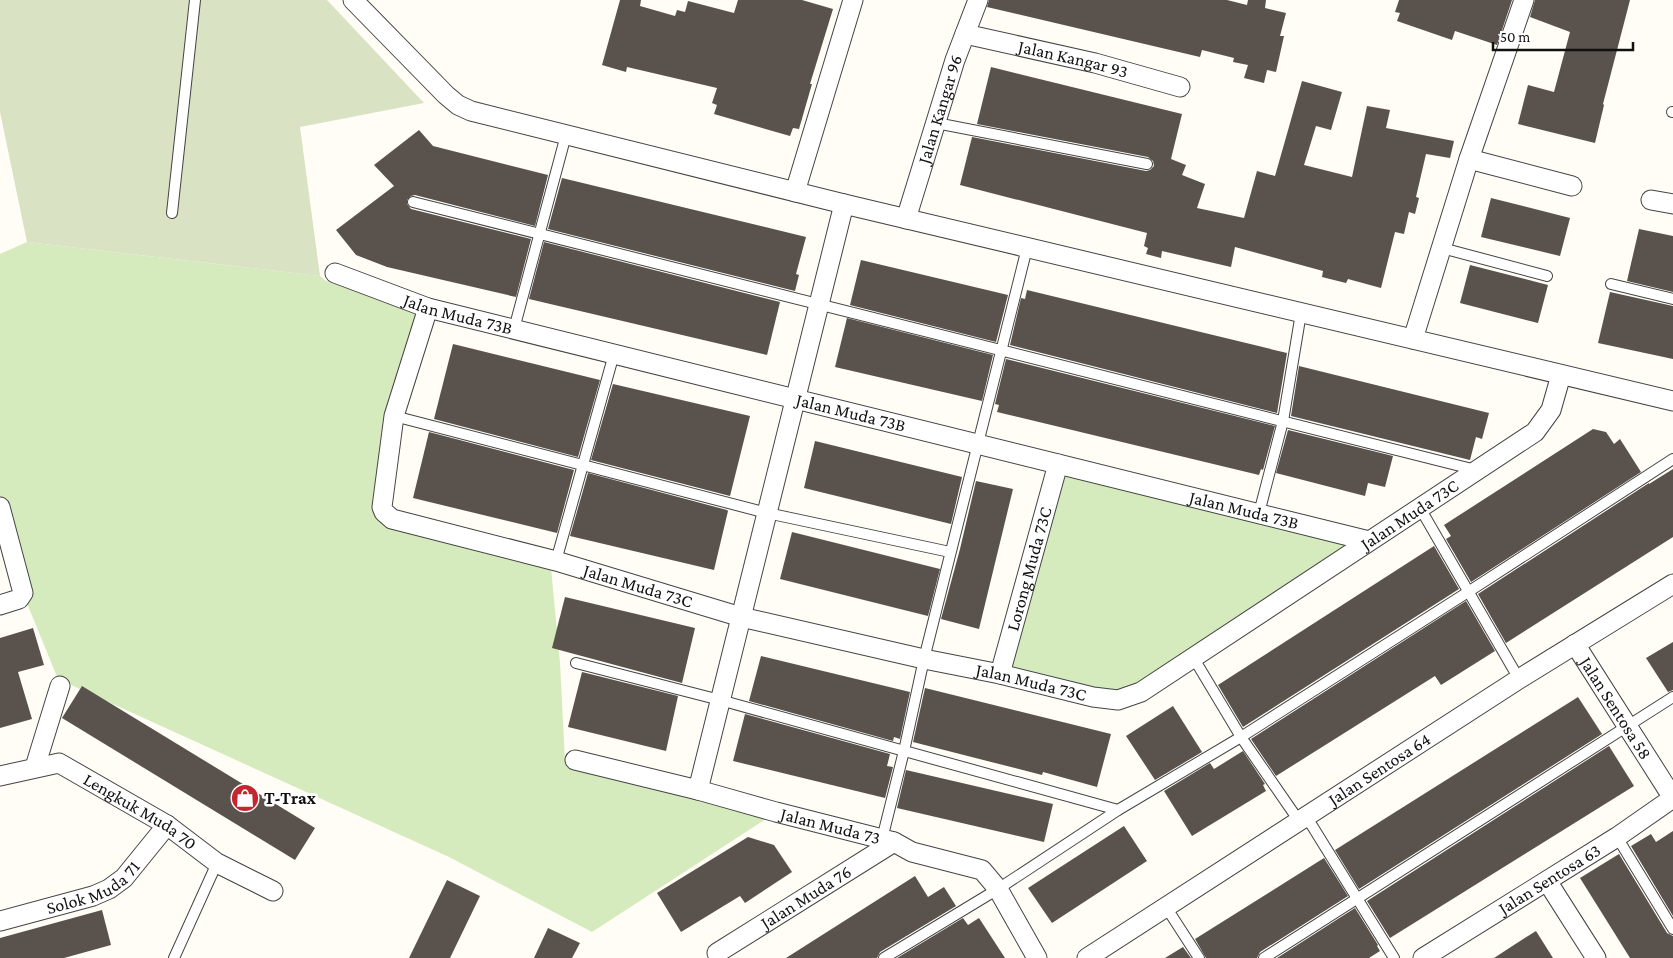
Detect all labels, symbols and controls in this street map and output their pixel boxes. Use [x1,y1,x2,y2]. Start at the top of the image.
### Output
scale bar [1493,20,1633,52]
text: 50 m [1500,29,1530,45]
street label: Jalan Kangar 93 [1014,36,1130,82]
street label: Jalan Kangar 96 [913,52,966,168]
street label: Jalan Muda 73B [399,289,515,339]
street label: Jalan Muda 73B [792,389,908,436]
street label: Jalan Muda 73C [1355,475,1463,555]
street label: Jalan Muda 73B [1185,486,1301,533]
street label: Lorong Muda 73C [1002,504,1056,633]
street label: Jalan Muda 73C [579,559,695,612]
street label: Jalan Sentosa 58 [1575,651,1656,763]
street label: Jalan Muda 73C [972,659,1089,705]
street label: Jalan Sentosa 64 [1323,729,1434,811]
street label: Lengkuk Muda 70 [80,769,201,854]
shop icon: T-Trax [230,783,260,813]
place label: T-Trax [264,788,317,808]
street label: Jalan Muda 73 [777,803,883,848]
street label: Jalan Sentosa 63 [1493,840,1604,920]
street label: Solok Muda 71 [44,857,144,918]
street label: Jalan Muda 76 [755,861,855,934]

